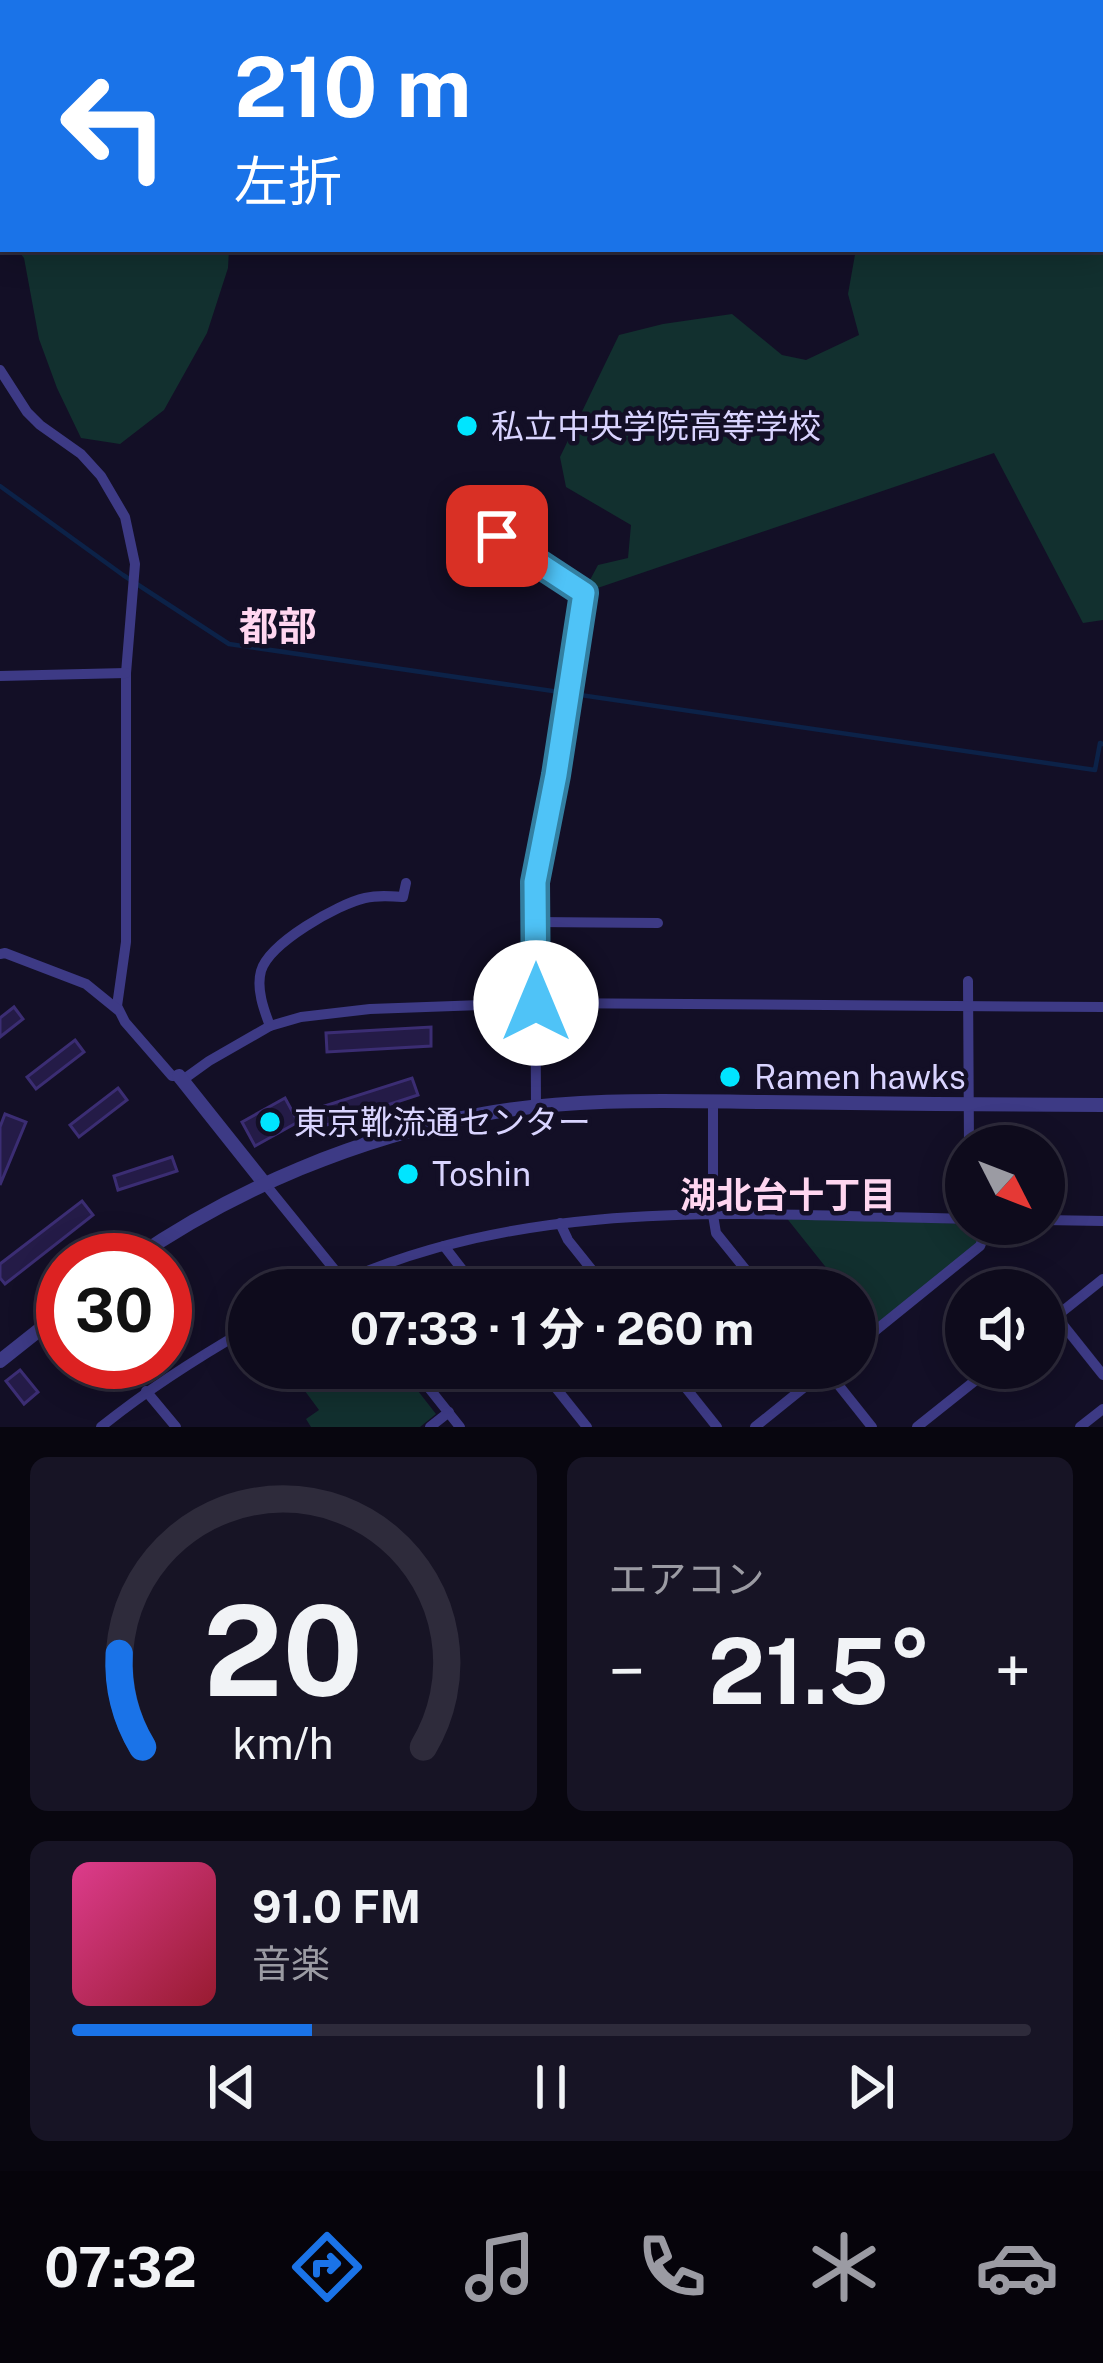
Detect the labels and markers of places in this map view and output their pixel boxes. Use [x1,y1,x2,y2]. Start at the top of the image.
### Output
place label: 私立中央学院高等学校 [491,407,821,445]
marker: 私立中央学院高等学校 [454,413,480,439]
pin [446,485,548,587]
place label: Ramen hawks [754,1058,966,1096]
marker: Ramen hawks [717,1064,743,1090]
place label: 東京靴流通センター [294,1103,591,1141]
marker: 東京靴流通センター [257,1109,283,1135]
place label: Toshin [432,1155,531,1193]
marker: Toshin [395,1161,421,1187]

